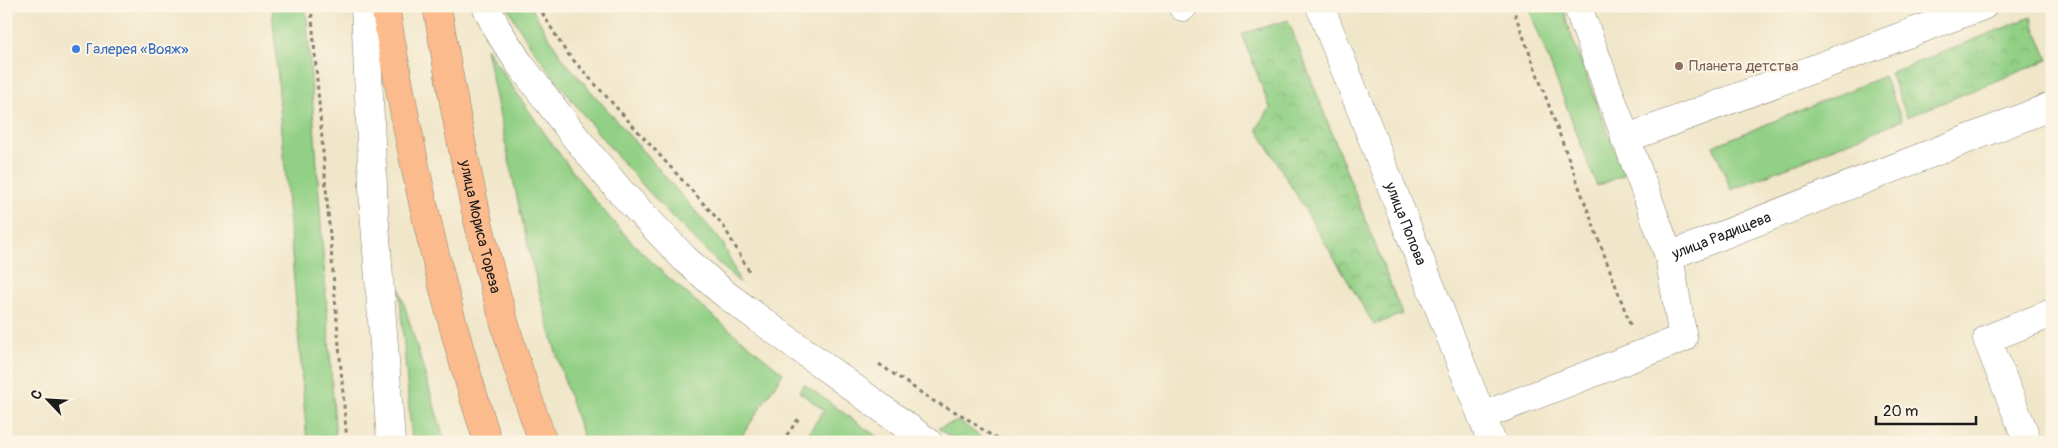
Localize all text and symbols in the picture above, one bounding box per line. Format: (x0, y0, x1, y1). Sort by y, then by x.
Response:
place label: Галерея «Вояж» (86, 40, 189, 59)
marker: Галерея «Вояж» (70, 43, 82, 55)
place label: Планета детства (1689, 57, 1799, 76)
marker: Планета детства (1673, 60, 1685, 72)
street label: улица Мориса Тореза (455, 158, 505, 296)
street label: улица Попова (1380, 179, 1430, 268)
street label: улица Радищева (1668, 208, 1774, 264)
north arrow (22, 376, 72, 426)
text: С (27, 387, 46, 402)
scale bar (1876, 393, 1976, 425)
text: 20 m (1883, 402, 1918, 421)

